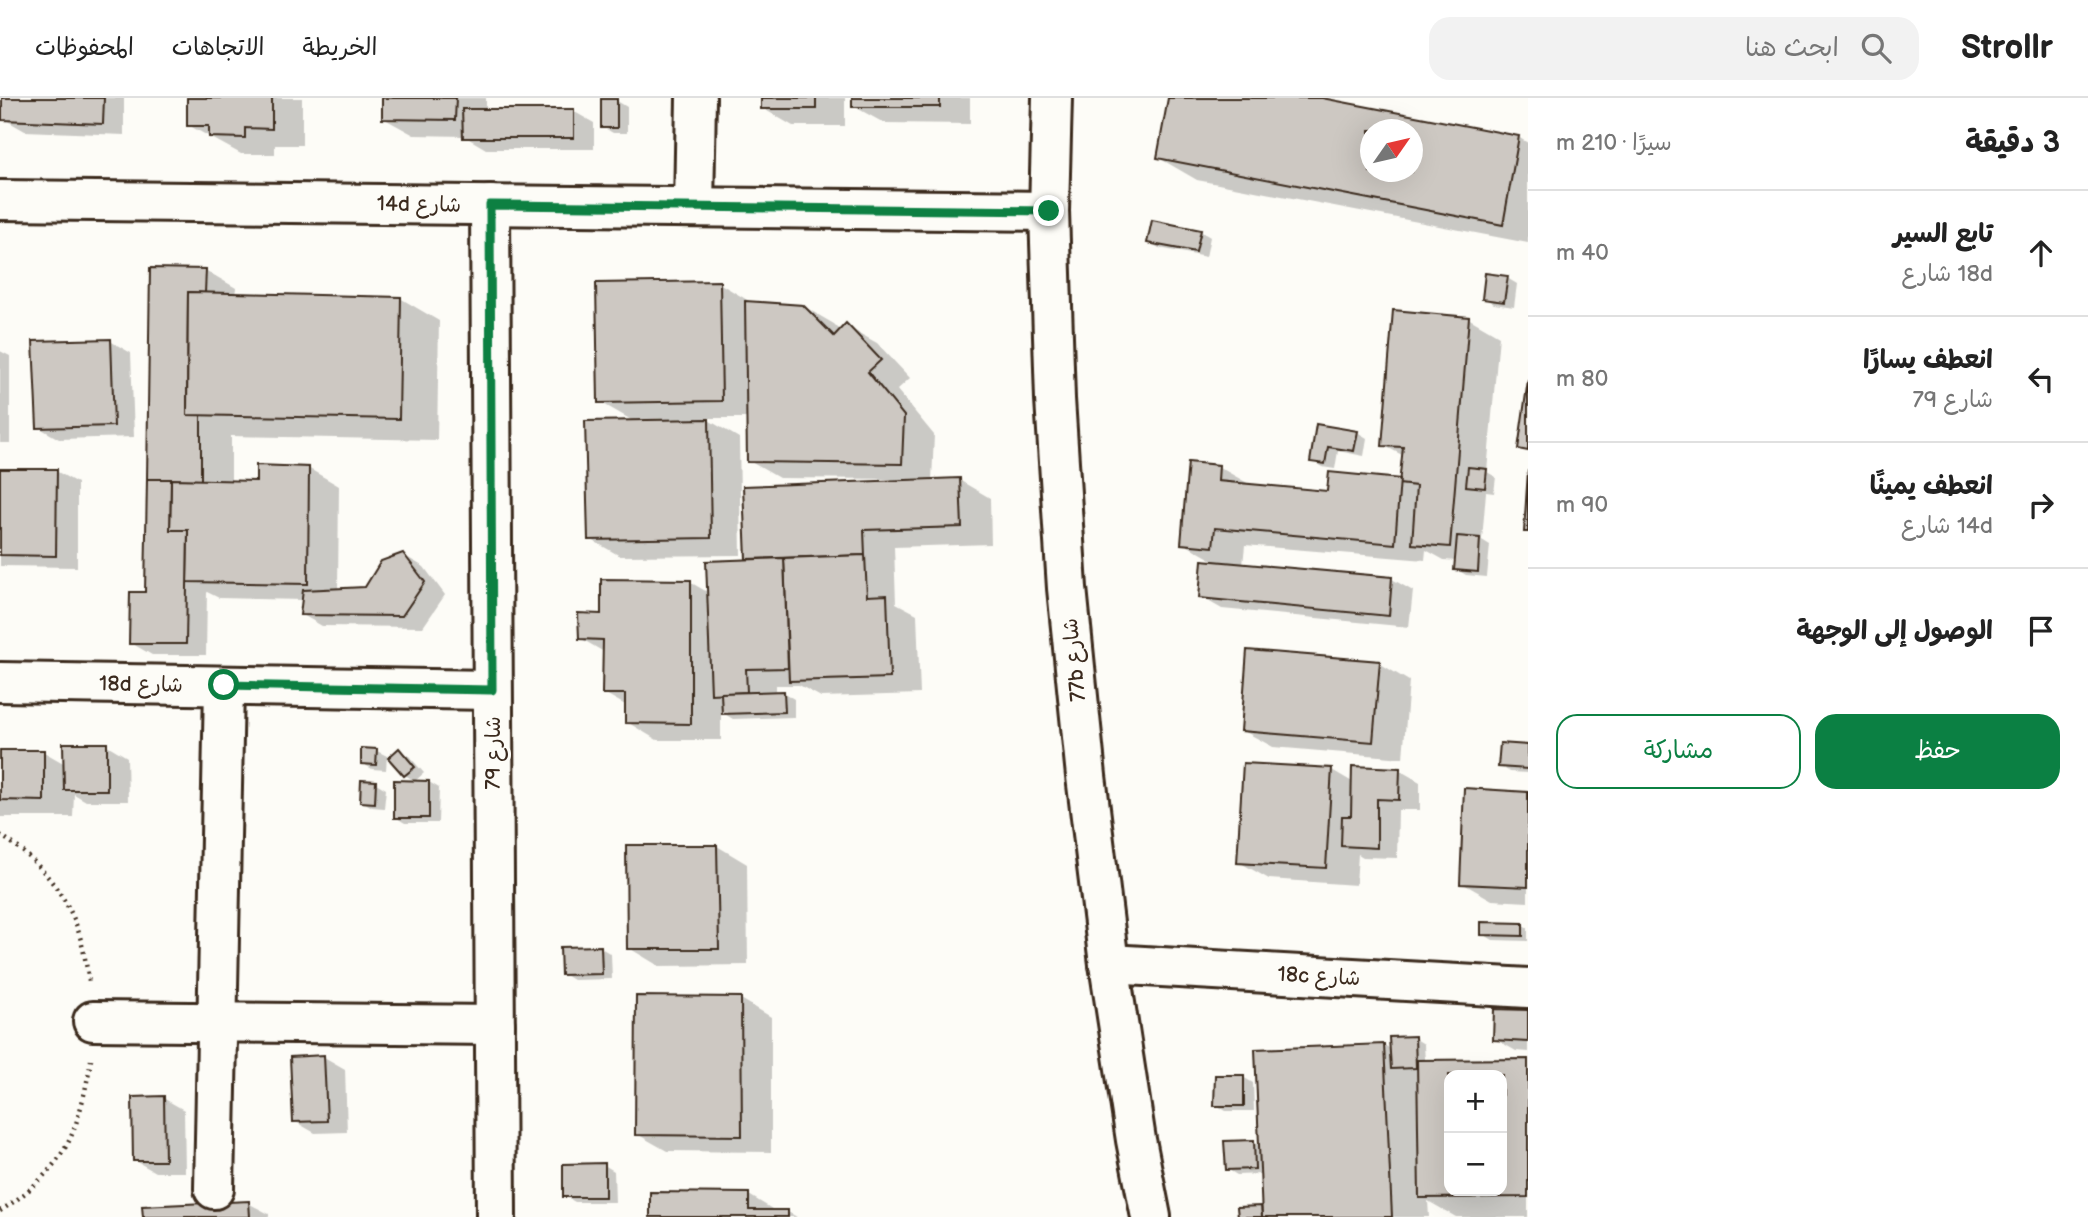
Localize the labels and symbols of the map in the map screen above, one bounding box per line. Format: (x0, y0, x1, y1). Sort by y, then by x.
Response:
north arrow (1360, 119, 1423, 182)
street label: 14d شارع (377, 191, 461, 220)
route end (1033, 195, 1064, 226)
street label: 77b شارع (1058, 617, 1093, 703)
route start (208, 669, 239, 700)
street label: 18d شارع (99, 671, 183, 700)
street label: شارع 79 (481, 716, 508, 790)
street label: 18c شارع (1277, 962, 1361, 993)

